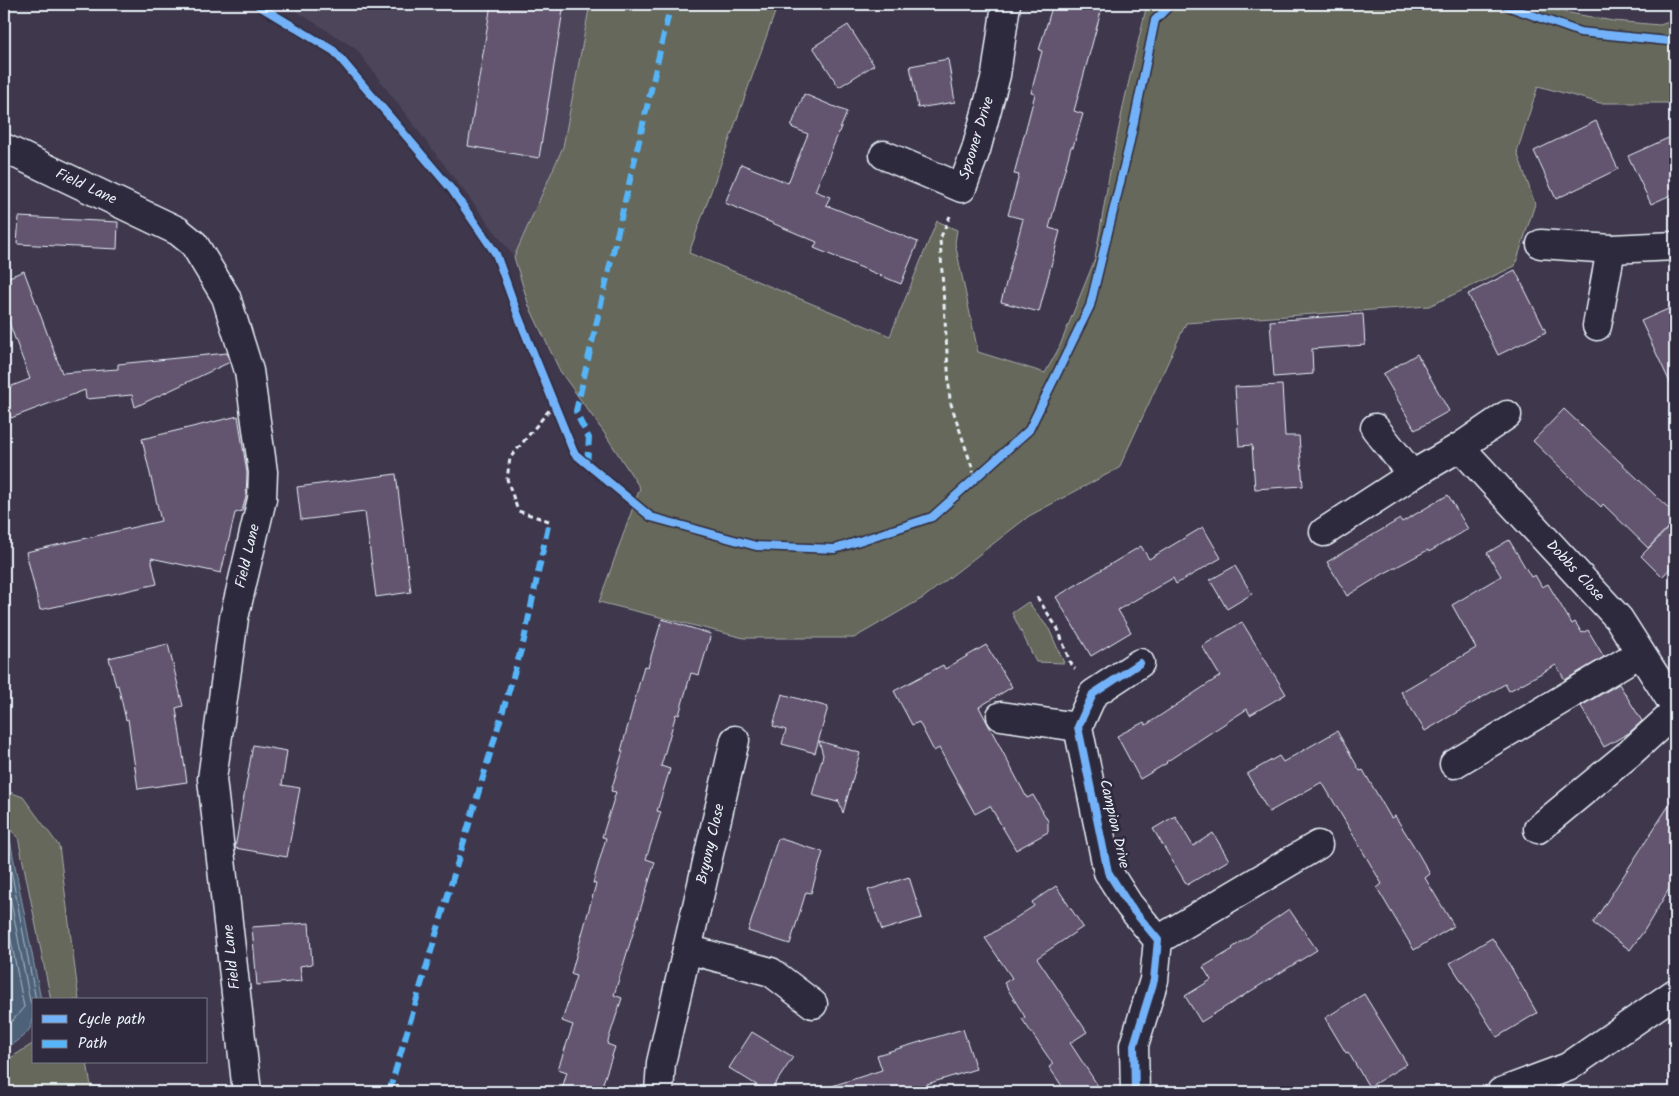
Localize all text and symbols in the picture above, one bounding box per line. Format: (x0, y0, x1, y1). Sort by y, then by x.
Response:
street label: Spooner Drive (953, 93, 1001, 183)
street label: Field Lane (51, 162, 121, 212)
street label: Field Lane (229, 521, 267, 591)
street label: Dobbs Close (1540, 535, 1610, 608)
street label: Campion Drive (1092, 777, 1136, 871)
street label: Bryony Close (690, 801, 732, 887)
street label: Field Lane (217, 923, 247, 991)
legend (32, 998, 208, 1064)
text: Cycle path (78, 1008, 145, 1032)
text: Path (78, 1032, 107, 1056)

